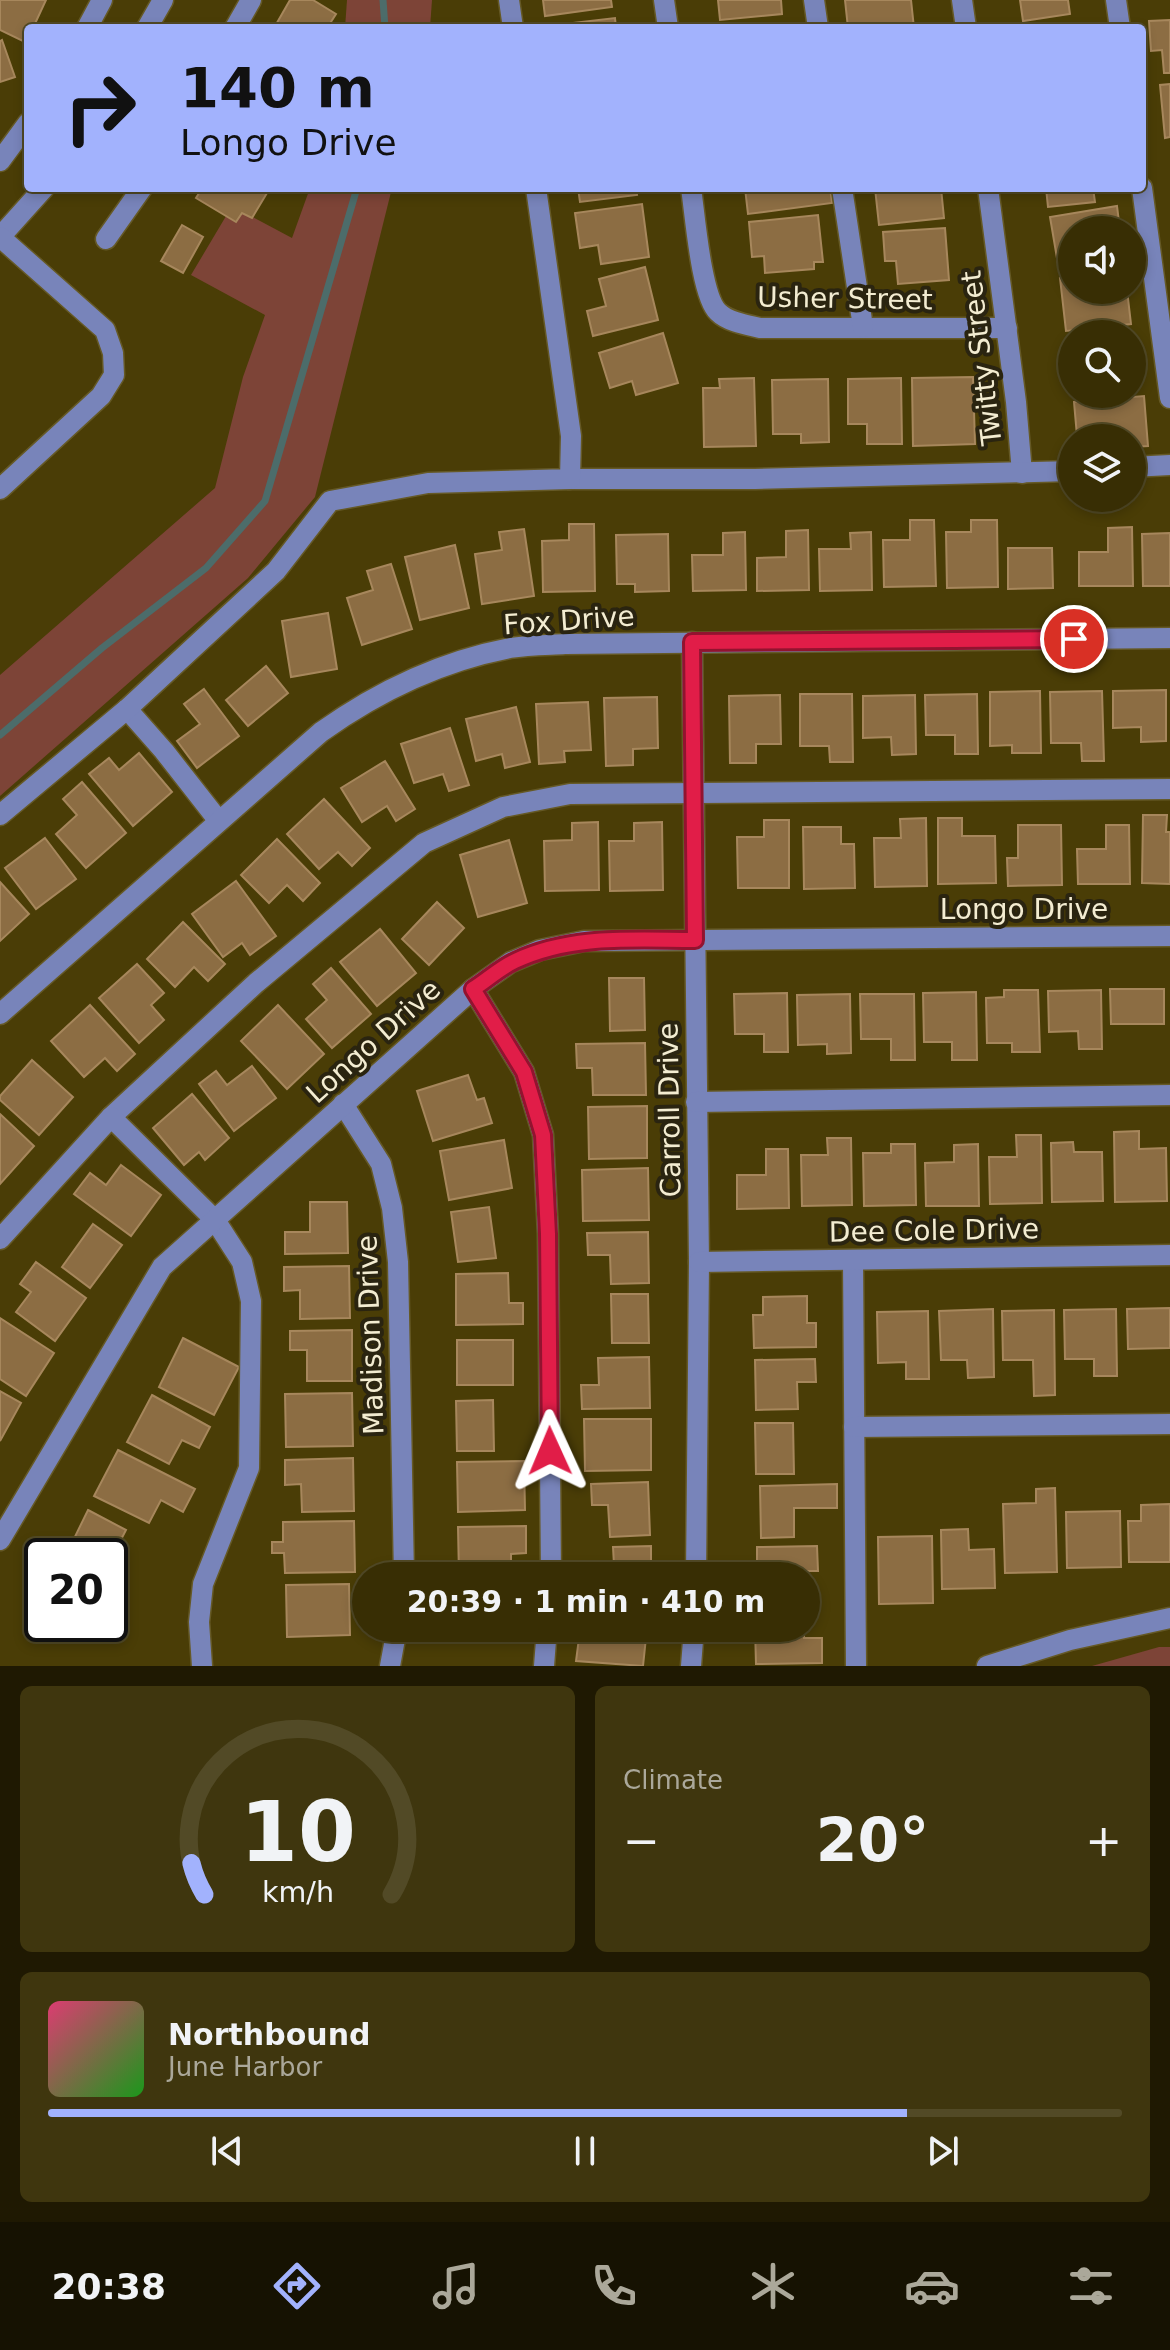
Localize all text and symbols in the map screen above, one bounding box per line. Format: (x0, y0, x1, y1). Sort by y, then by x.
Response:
text: 140 m (180, 55, 375, 120)
icon: right (48, 56, 152, 160)
text: Longo Drive (180, 122, 397, 163)
map controls (1058, 216, 1146, 512)
button: sound (1058, 216, 1146, 304)
street label: Twitty Street (954, 269, 1009, 448)
street label: Usher Street (757, 280, 933, 317)
button: search (1058, 320, 1146, 408)
button: layers (1058, 424, 1146, 512)
street label: Fox Drive (502, 599, 636, 642)
pin (1040, 605, 1108, 673)
icon: arrive (1052, 617, 1096, 661)
street label: Longo Drive (940, 893, 1108, 926)
street label: Longo Drive (300, 973, 447, 1110)
street label: Carroll Drive (651, 1022, 688, 1198)
street label: Dee Cole Drive (829, 1212, 1039, 1249)
street label: Madison Drive (351, 1235, 390, 1435)
position arrow (508, 1409, 592, 1493)
speed limit sign: 20 (24, 1538, 128, 1642)
text: 20:39 · 1 min · 410 m (407, 1584, 765, 1619)
text: Climate (623, 1765, 723, 1795)
text: 10 (240, 1784, 355, 1881)
text: 20° (816, 1805, 929, 1875)
text: − (623, 1815, 660, 1866)
text: + (1085, 1815, 1122, 1866)
text: km/h (261, 1875, 334, 1909)
text: Northbound (168, 2017, 371, 2052)
text: June Harbor (168, 2052, 322, 2082)
icon: previous (205, 2129, 249, 2173)
icon: pause (563, 2129, 607, 2173)
icon: next (921, 2129, 965, 2173)
icon: directions (269, 2258, 325, 2314)
icon: music (428, 2258, 484, 2314)
icon: phone (586, 2258, 642, 2314)
icon: climate (745, 2258, 801, 2314)
icon: car (904, 2258, 960, 2314)
icon: filters (1063, 2258, 1119, 2314)
text: 20:38 (51, 2266, 166, 2307)

